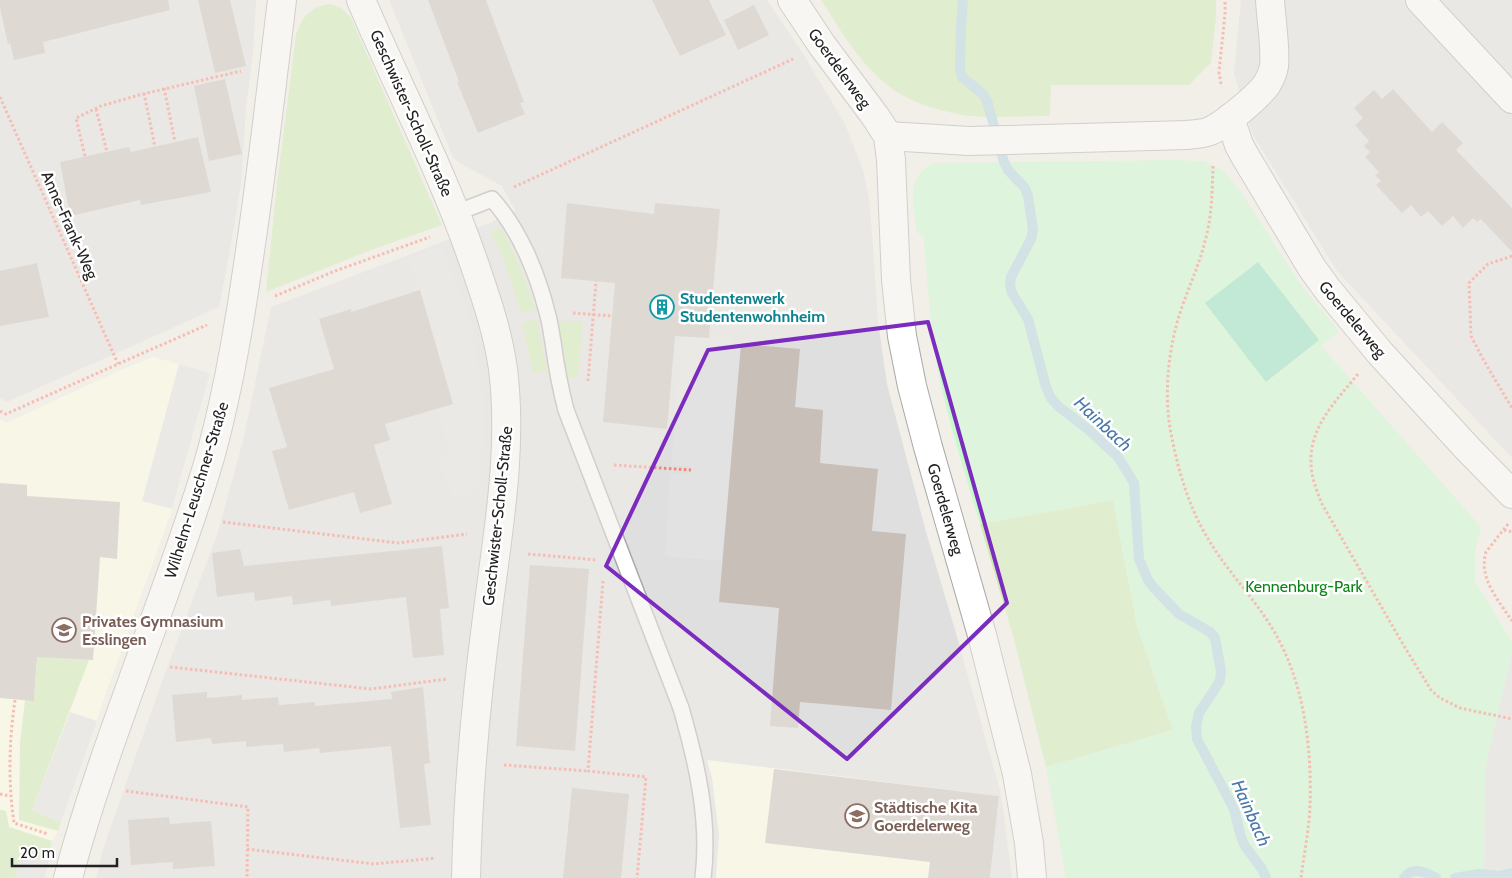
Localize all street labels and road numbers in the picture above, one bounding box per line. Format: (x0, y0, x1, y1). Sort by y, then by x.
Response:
street label: Goerdelerweg (804, 25, 876, 113)
street label: Geschwister-Scholl-Straße (366, 27, 457, 199)
street label: Anne-Frank-Weg (37, 168, 102, 283)
street label: Goerdelerweg (1315, 277, 1391, 362)
street label: Wilhelm-Leuschner-Straße (161, 400, 232, 581)
street label: Geschwister-Scholl-Straße (479, 425, 516, 607)
street label: Goerdelerweg (923, 461, 968, 558)

